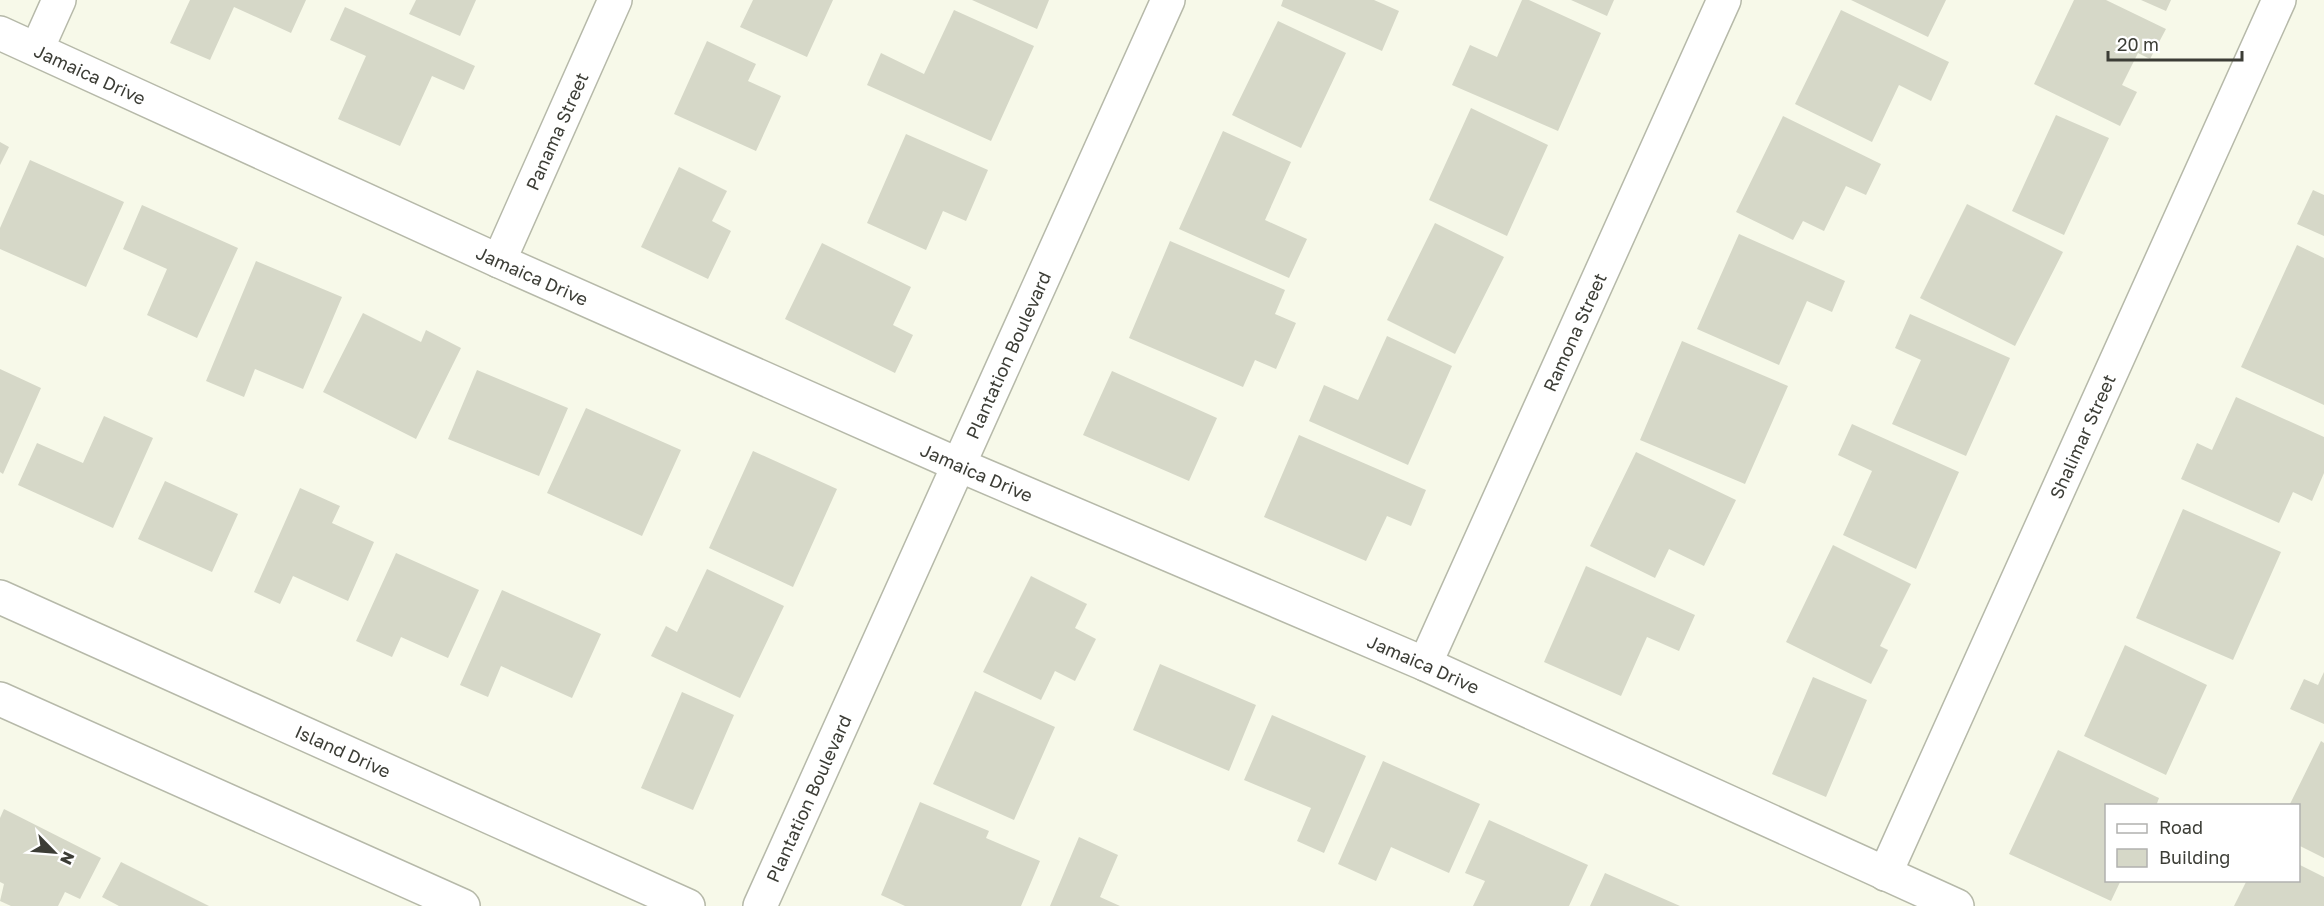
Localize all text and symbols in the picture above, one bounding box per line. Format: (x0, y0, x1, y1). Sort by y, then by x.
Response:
scale bar (2108, 24, 2242, 62)
text: 20 m (2117, 33, 2159, 55)
street label: Jamaica Drive (31, 39, 149, 109)
street label: Panama Street (521, 69, 593, 194)
street label: Jamaica Drive (473, 241, 592, 310)
street label: Plantation Boulevard (961, 268, 1055, 442)
street label: Ramona Street (1538, 269, 1611, 395)
street label: Shalimar Street (2045, 371, 2120, 502)
street label: Jamaica Drive (917, 438, 1036, 506)
street label: Jamaica Drive (1364, 630, 1483, 698)
street label: Plantation Boulevard (761, 711, 856, 886)
street label: Island Drive (292, 720, 394, 782)
legend (2105, 804, 2300, 882)
text: Road (2159, 816, 2203, 838)
north arrow (24, 822, 84, 882)
text: Building (2159, 846, 2230, 868)
text: N (56, 849, 79, 868)

